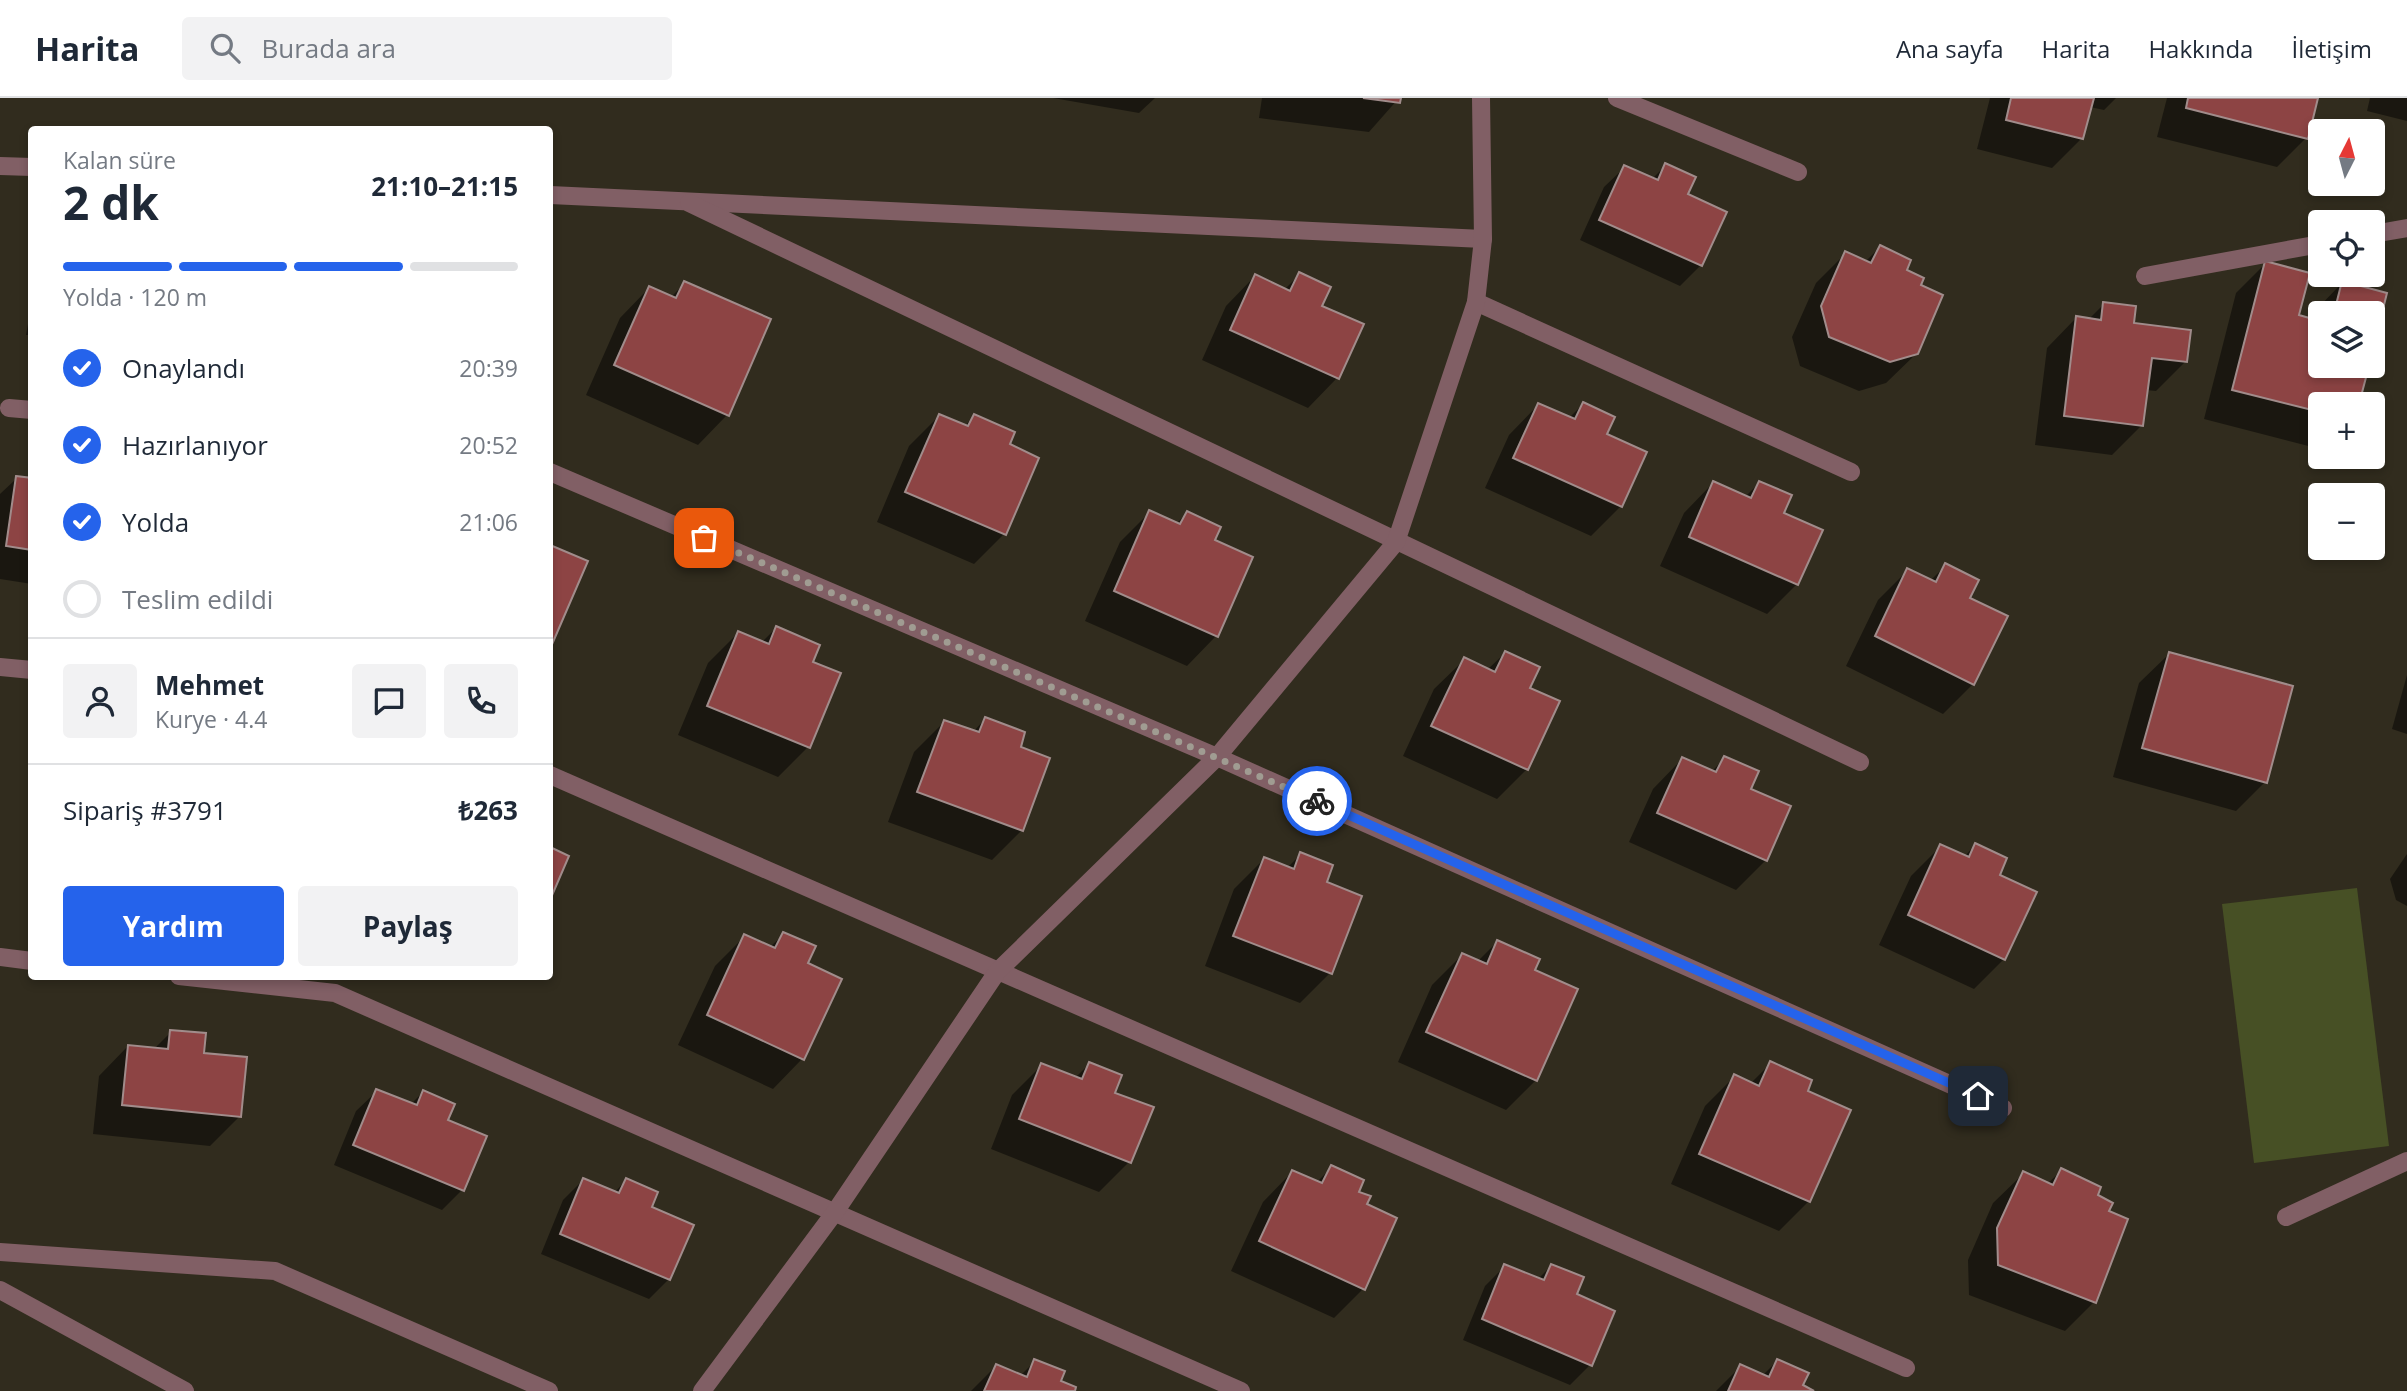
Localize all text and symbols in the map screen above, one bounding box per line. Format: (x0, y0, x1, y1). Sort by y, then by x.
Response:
search box (182, 17, 672, 80)
text: Harita (35, 26, 140, 71)
icon: search (206, 29, 244, 67)
text: Burada ara (262, 30, 396, 66)
text: Ana sayfa (1896, 32, 2004, 65)
text: Harita (2042, 32, 2110, 65)
text: Hakkında (2148, 32, 2253, 65)
text: İletişim (2291, 32, 2372, 65)
north arrow (2308, 119, 2385, 196)
map controls (2308, 119, 2385, 560)
text: Kalan süre (63, 144, 176, 176)
text: 21:10–21:15 (371, 168, 518, 204)
text: 2 dk (63, 171, 159, 233)
button: locate (2308, 210, 2385, 287)
text: Yolda · 120 m (63, 281, 207, 313)
button: layers (2308, 301, 2385, 378)
icon: check (63, 349, 101, 387)
text: Onaylandı (122, 350, 245, 386)
text: 20:39 (459, 352, 518, 384)
button: + (2308, 392, 2385, 469)
icon: check (63, 426, 101, 464)
text: Hazırlanıyor (122, 427, 268, 463)
text: 20:52 (459, 429, 518, 461)
button: − (2308, 483, 2385, 560)
icon: check (63, 503, 101, 541)
text: Yolda (122, 504, 189, 540)
text: 21:06 (459, 506, 518, 538)
pin (674, 508, 734, 568)
icon: bag (685, 519, 723, 557)
text: Teslim edildi (122, 581, 273, 617)
button: person (63, 664, 137, 738)
button: chat (352, 664, 426, 738)
button: phone (444, 664, 518, 738)
text: Mehmet (155, 667, 264, 703)
text: Kurye · 4.4 (155, 703, 267, 735)
courier (1282, 766, 1352, 836)
icon: bike (1298, 782, 1336, 820)
text: Sipariş #3791 (63, 792, 227, 828)
text: ₺263 (459, 792, 518, 828)
button: Yardım (63, 886, 284, 966)
button: Paylaş (298, 886, 518, 966)
pin (1948, 1066, 2008, 1126)
icon: home (1959, 1077, 1997, 1115)

